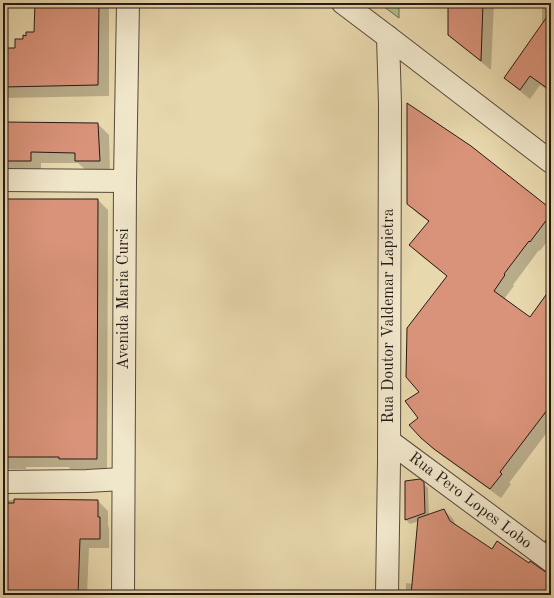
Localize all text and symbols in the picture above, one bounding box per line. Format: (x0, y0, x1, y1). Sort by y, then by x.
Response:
street label: Rua Doutor Valdemar Lapietra (381, 208, 397, 424)
street label: Avenida Maria Cursi (116, 228, 132, 370)
street label: Rua Pero Lopes Lobo (406, 450, 534, 552)

